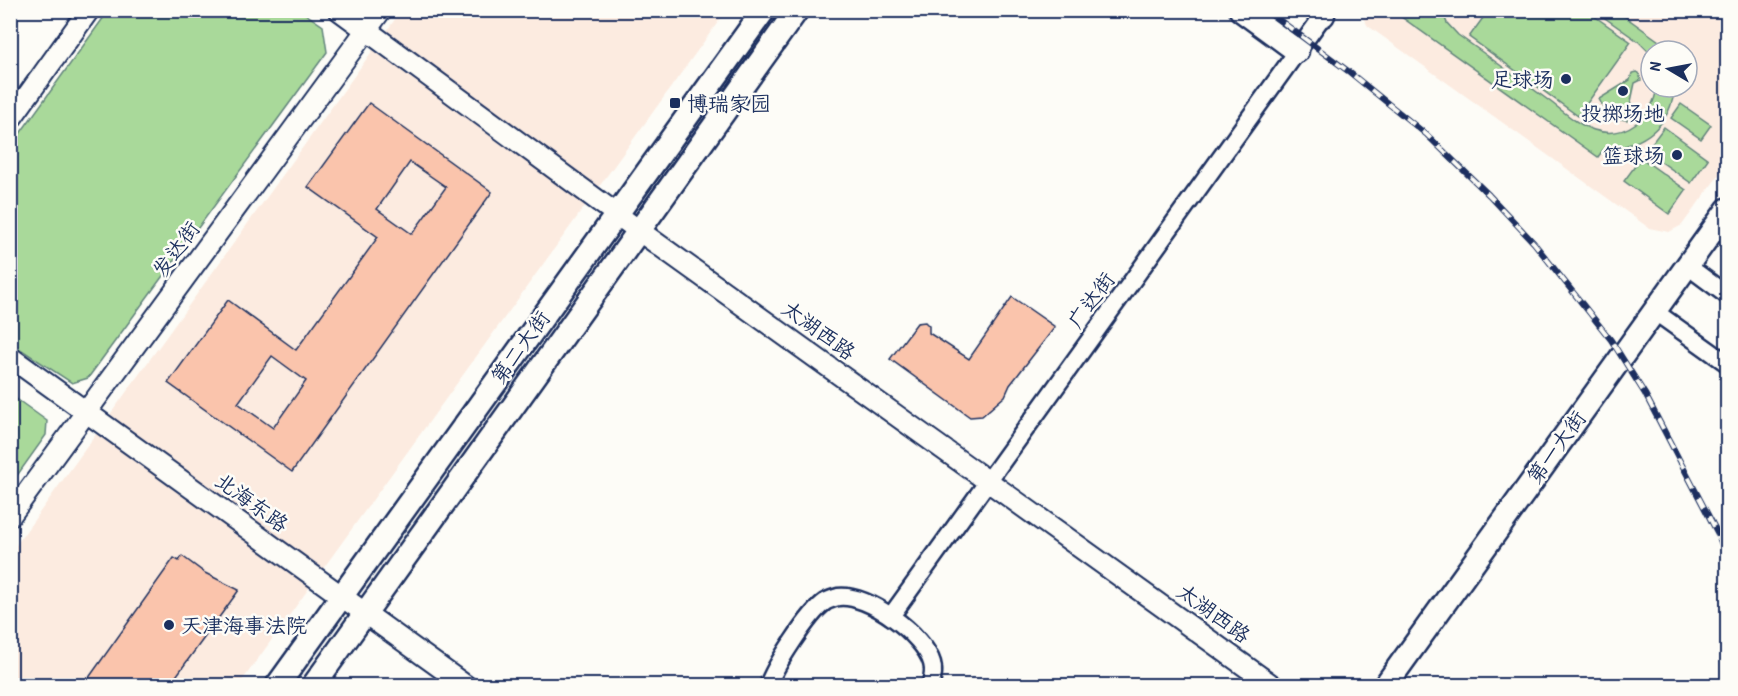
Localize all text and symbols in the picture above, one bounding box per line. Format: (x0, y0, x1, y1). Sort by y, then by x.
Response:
north arrow (1639, 39, 1699, 99)
text: N (1643, 60, 1666, 72)
place label: 足球场 (1491, 65, 1554, 94)
marker: 足球场 (1559, 72, 1573, 86)
marker: 投掷场地 (1616, 84, 1630, 98)
place label: 博瑞家园 (687, 89, 771, 118)
marker: 博瑞家园 (668, 96, 682, 110)
place label: 投掷场地 (1581, 99, 1665, 128)
place label: 篮球场 (1602, 141, 1665, 170)
marker: 篮球场 (1670, 148, 1684, 162)
street label: 发达街 (146, 215, 206, 283)
street label: 广达街 (1061, 266, 1121, 334)
street label: 太湖西路 (776, 294, 862, 366)
street label: 第二大街 (484, 304, 556, 390)
street label: 第一大街 (1520, 404, 1592, 490)
street label: 北海东路 (209, 466, 295, 538)
street label: 太湖西路 (1171, 577, 1257, 649)
place label: 天津海事法院 (181, 611, 307, 640)
marker: 天津海事法院 (162, 618, 176, 632)

